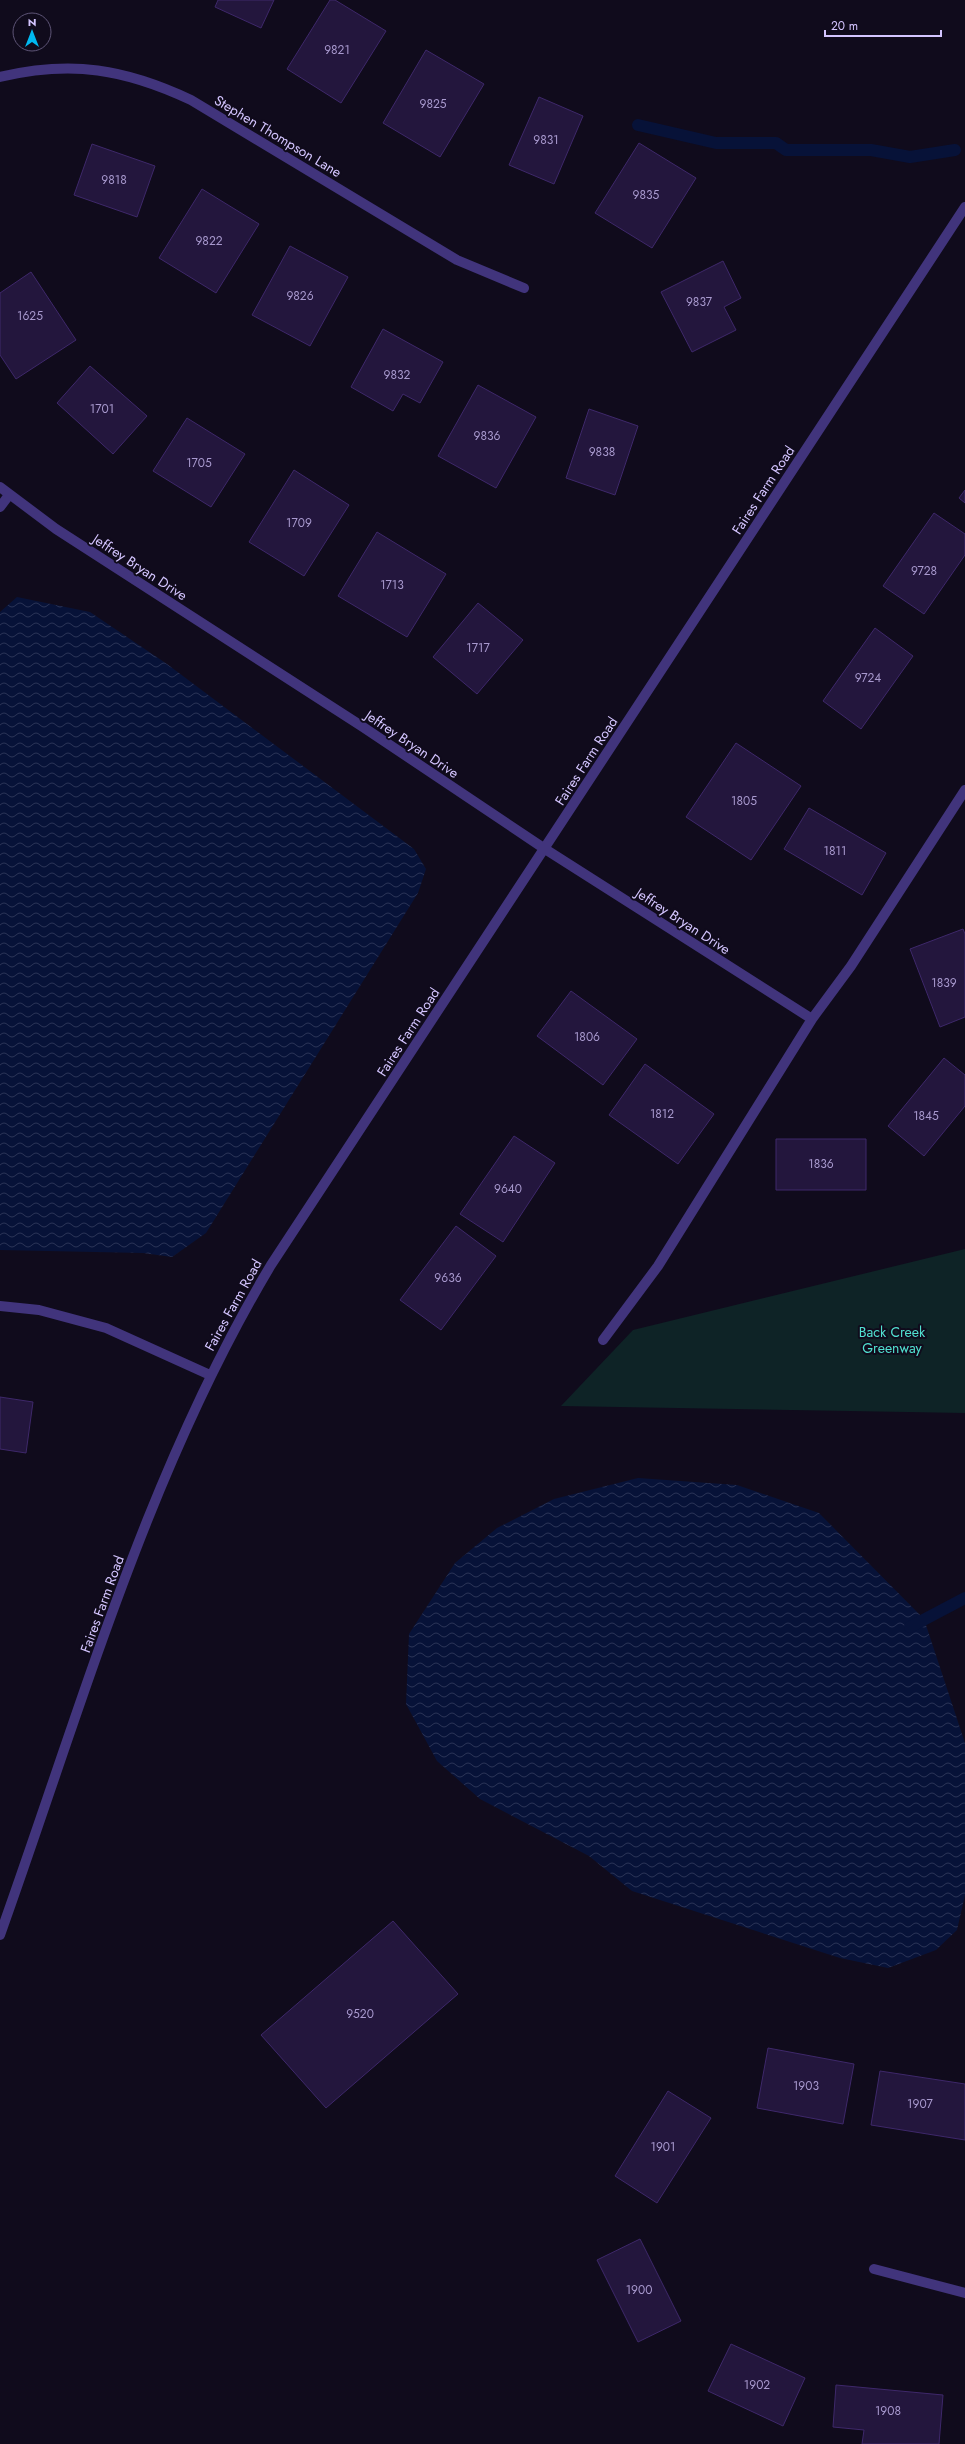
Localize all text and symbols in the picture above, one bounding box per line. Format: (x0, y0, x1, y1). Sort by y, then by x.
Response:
north arrow (12, 12, 52, 52)
scale bar (825, 12, 941, 38)
text: N (28, 14, 36, 30)
text: 20 m (831, 17, 858, 35)
house number: 9821 (324, 41, 350, 59)
street label: Stephen Thompson Lane (211, 90, 345, 182)
house number: 9825 (419, 95, 447, 113)
house number: 9831 (533, 131, 559, 149)
house number: 9818 (101, 171, 127, 189)
house number: 9835 (633, 186, 660, 204)
house number: 9822 (195, 232, 223, 250)
house number: 9826 (286, 287, 314, 305)
house number: 9837 (686, 293, 713, 311)
house number: 1625 (17, 307, 43, 325)
house number: 9832 (384, 366, 411, 384)
house number: 1701 (90, 400, 114, 418)
house number: 9836 (474, 427, 501, 445)
street label: Faires Farm Road (727, 442, 799, 538)
house number: 9838 (589, 443, 615, 461)
house number: 1705 (186, 454, 212, 472)
house number: 1709 (286, 514, 312, 532)
street label: Jeffrey Bryan Drive (87, 528, 191, 605)
house number: 9728 (911, 562, 937, 580)
house number: 1713 (380, 576, 404, 594)
house number: 1717 (466, 639, 490, 657)
house number: 9724 (855, 669, 881, 687)
street label: Jeffrey Bryan Drive (360, 704, 463, 783)
street label: Faires Farm Road (550, 713, 622, 809)
house number: 1805 (731, 792, 757, 810)
house number: 1811 (824, 842, 846, 860)
street label: Jeffrey Bryan Drive (630, 882, 734, 959)
house number: 1839 (931, 974, 957, 992)
street label: Faires Farm Road (372, 984, 444, 1080)
house number: 1806 (574, 1028, 600, 1046)
house number: 1812 (650, 1105, 674, 1123)
house number: 1845 (913, 1107, 939, 1125)
house number: 1836 (808, 1155, 834, 1173)
house number: 9640 (494, 1180, 522, 1198)
street label: Faires Farm Road (200, 1256, 266, 1354)
house number: 9636 (434, 1269, 462, 1287)
park label: Back Creek Greenway (859, 1322, 926, 1358)
street label: Faires Farm Road (75, 1553, 129, 1655)
house number: 9520 (346, 2005, 374, 2023)
house number: 1903 (793, 2077, 819, 2095)
house number: 1907 (907, 2095, 934, 2113)
house number: 1901 (651, 2138, 675, 2156)
house number: 1900 (626, 2281, 652, 2299)
house number: 1902 (744, 2376, 770, 2394)
house number: 1908 (875, 2402, 901, 2420)

